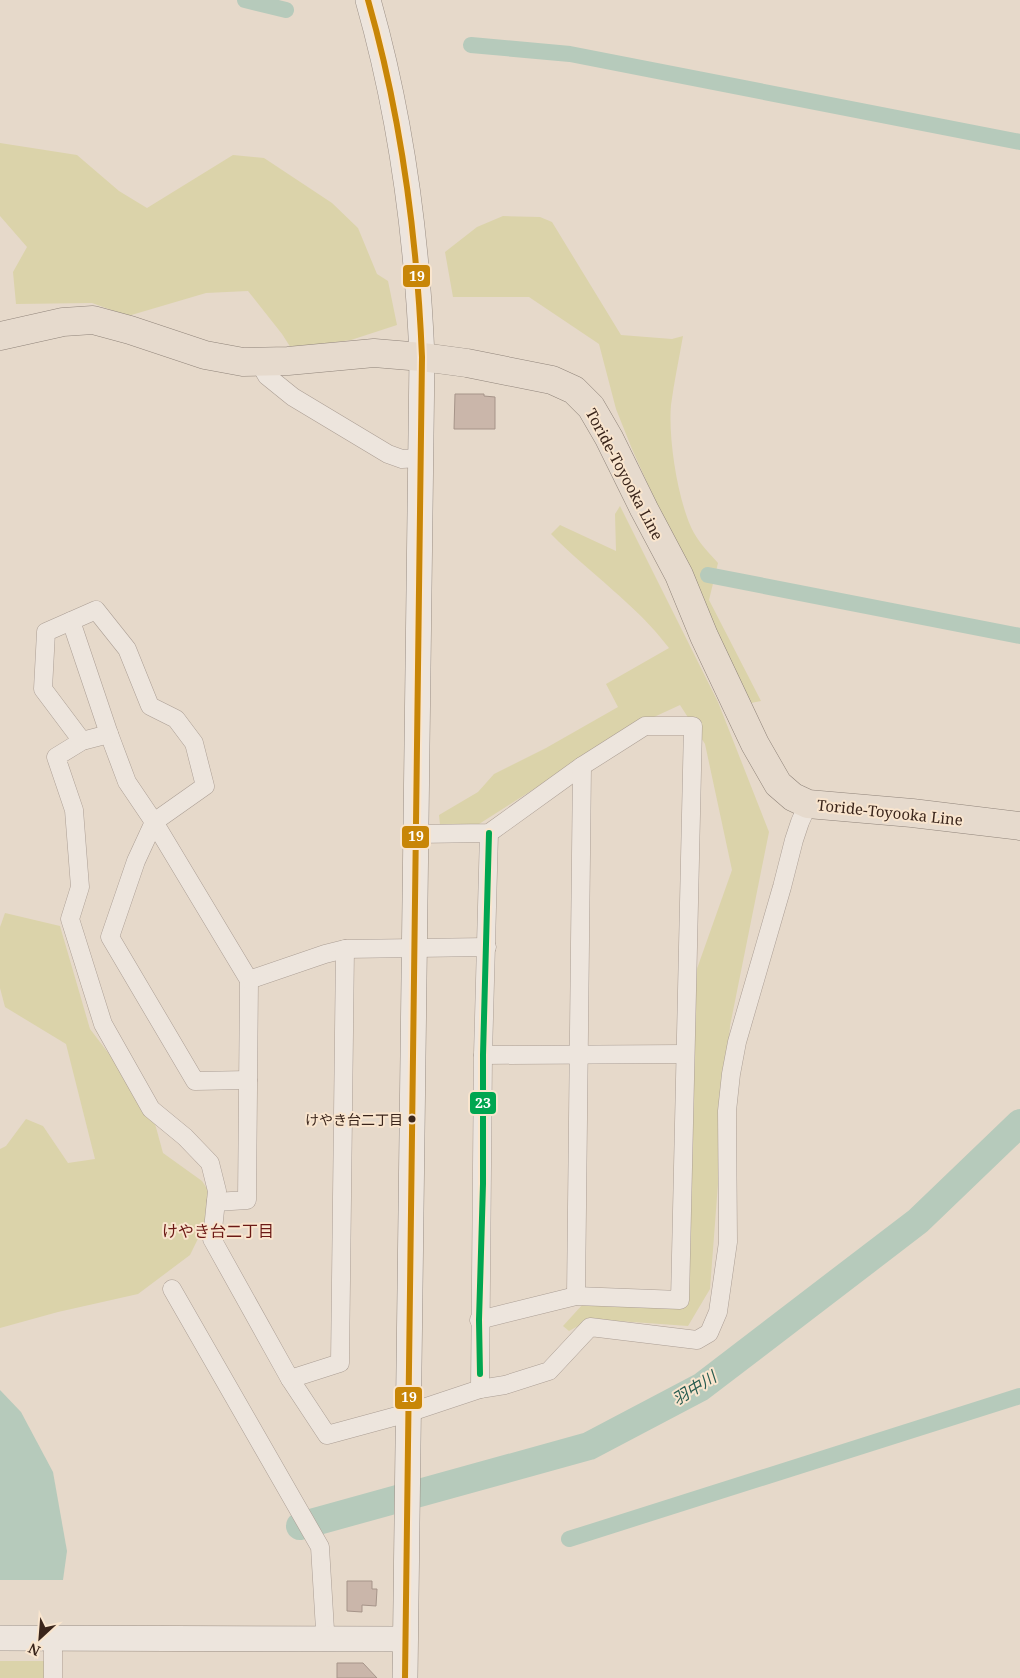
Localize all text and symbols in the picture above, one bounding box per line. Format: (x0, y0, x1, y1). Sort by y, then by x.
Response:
line badge: 19 (402, 264, 431, 288)
text: 19 (409, 266, 425, 285)
street label: Toride-Toyooka Line (582, 405, 668, 543)
street label: Toride-Toyooka Line (816, 794, 964, 830)
line badge: 19 (401, 825, 430, 849)
text: 19 (408, 826, 424, 845)
line badge: 23 (469, 1091, 497, 1115)
text: 23 (475, 1093, 491, 1112)
place label: けやき台二丁目 (305, 1110, 403, 1129)
marker: けやき台二丁目 (407, 1114, 417, 1124)
district label: けやき台二丁目 (162, 1220, 274, 1242)
water label: 羽中川 (668, 1365, 722, 1410)
line badge: 19 (394, 1386, 423, 1410)
text: 19 (401, 1387, 417, 1406)
north arrow (15, 1613, 65, 1663)
text: N (25, 1639, 43, 1661)

